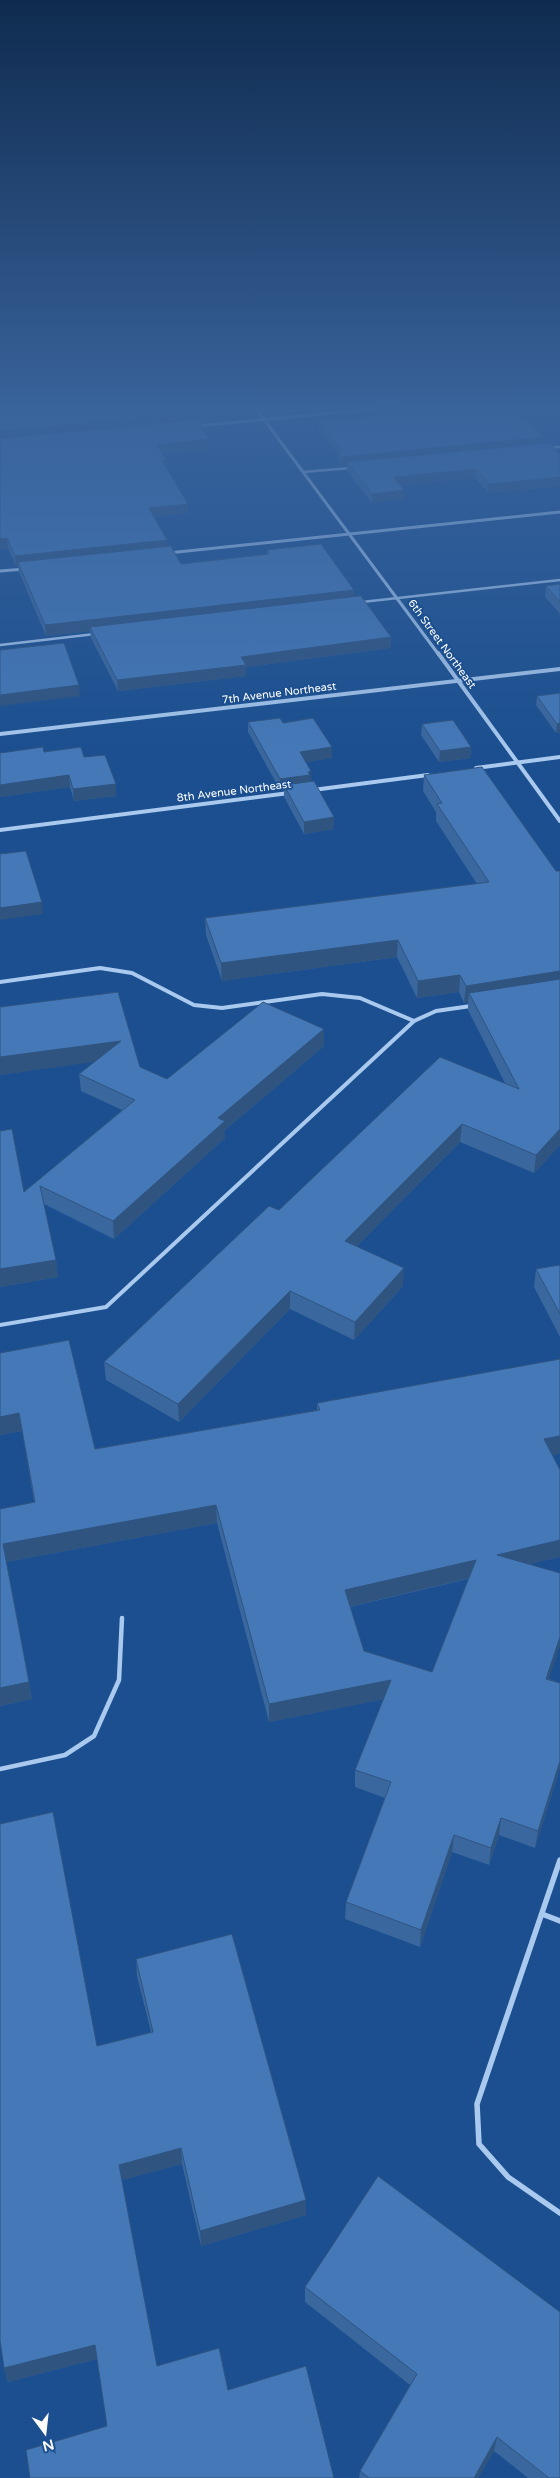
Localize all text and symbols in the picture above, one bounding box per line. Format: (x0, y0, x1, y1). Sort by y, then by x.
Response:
street label: 6th Street Northeast (405, 597, 479, 691)
street label: 7th Avenue Northeast (221, 680, 337, 706)
street label: 8th Avenue Northeast (176, 778, 292, 804)
north arrow (20, 2408, 70, 2458)
text: N (41, 2435, 56, 2455)

